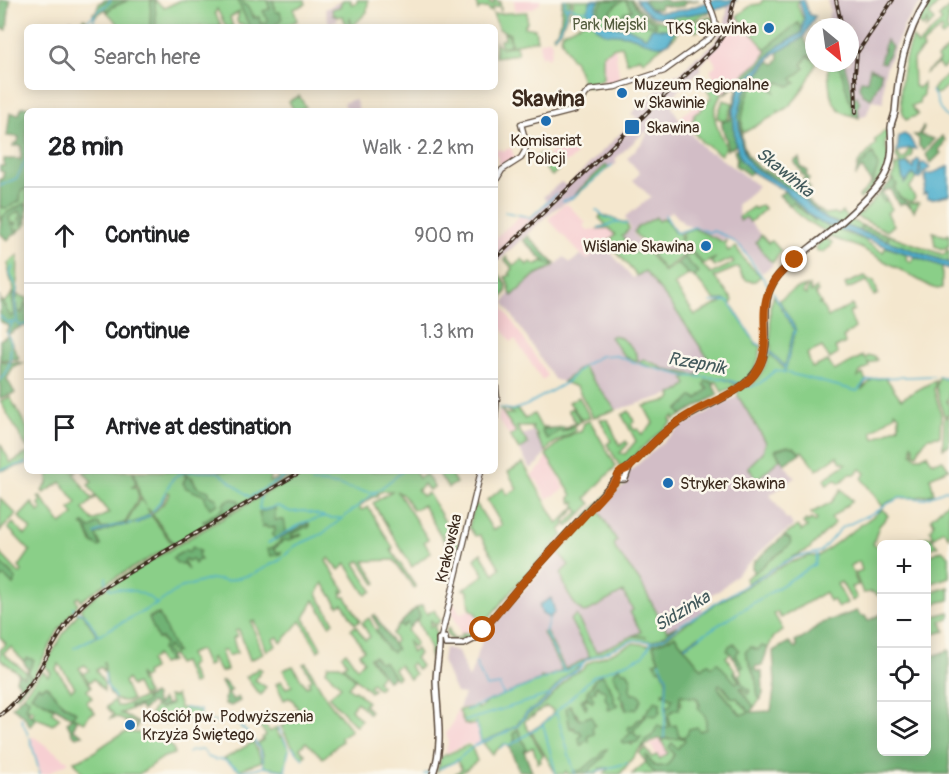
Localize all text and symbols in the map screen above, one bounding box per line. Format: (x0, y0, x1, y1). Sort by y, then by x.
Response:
park label: Park Miejski (572, 15, 646, 35)
north arrow (805, 18, 859, 72)
place label: TKS Skawinka (666, 19, 757, 39)
marker: TKS Skawinka (762, 21, 776, 35)
search box (24, 24, 498, 90)
icon: search (45, 41, 78, 74)
text: Search here (93, 43, 200, 71)
place label: Muzeum Regionalne w Skawinie (634, 75, 769, 113)
district label: Skawina (511, 85, 585, 113)
marker: Muzeum Regionalne w Skawinie (615, 86, 629, 100)
marker: Komisariat Policji (539, 114, 553, 128)
marker: Skawina (623, 118, 641, 136)
place label: Skawina (646, 118, 699, 138)
text: 28 min (48, 131, 123, 163)
place label: Komisariat Policji (510, 131, 582, 169)
text: Walk · 2.2 km (362, 135, 474, 160)
water label: Skawinka (751, 142, 819, 204)
icon: ahead (48, 219, 81, 252)
text: Continue (105, 221, 189, 249)
text: 900 m (414, 223, 474, 248)
place label: Wiślanie Skawina (583, 237, 694, 257)
marker: Wiślanie Skawina (699, 239, 713, 253)
route end (781, 246, 807, 272)
icon: ahead (48, 315, 81, 348)
text: Continue (105, 317, 189, 345)
text: 1.3 km (420, 319, 474, 344)
water label: Rzepnik (666, 347, 729, 380)
icon: arrive (48, 411, 81, 444)
text: Arrive at destination (105, 413, 291, 441)
place label: Stryker Skawina (680, 474, 786, 494)
marker: Stryker Skawina (661, 476, 675, 490)
street label: Krakowska (431, 512, 467, 585)
map controls (877, 540, 931, 756)
button: + (877, 540, 931, 594)
water label: Sidzinka (650, 585, 716, 637)
button: − (877, 594, 931, 648)
route start (469, 616, 495, 642)
button: locate (877, 648, 931, 702)
button: layers (877, 702, 931, 756)
place label: Kościół pw. Podwyższenia Krzyża Świętego (142, 707, 314, 745)
marker: Kościół pw. Podwyższenia Krzyża Świętego (123, 718, 137, 732)

